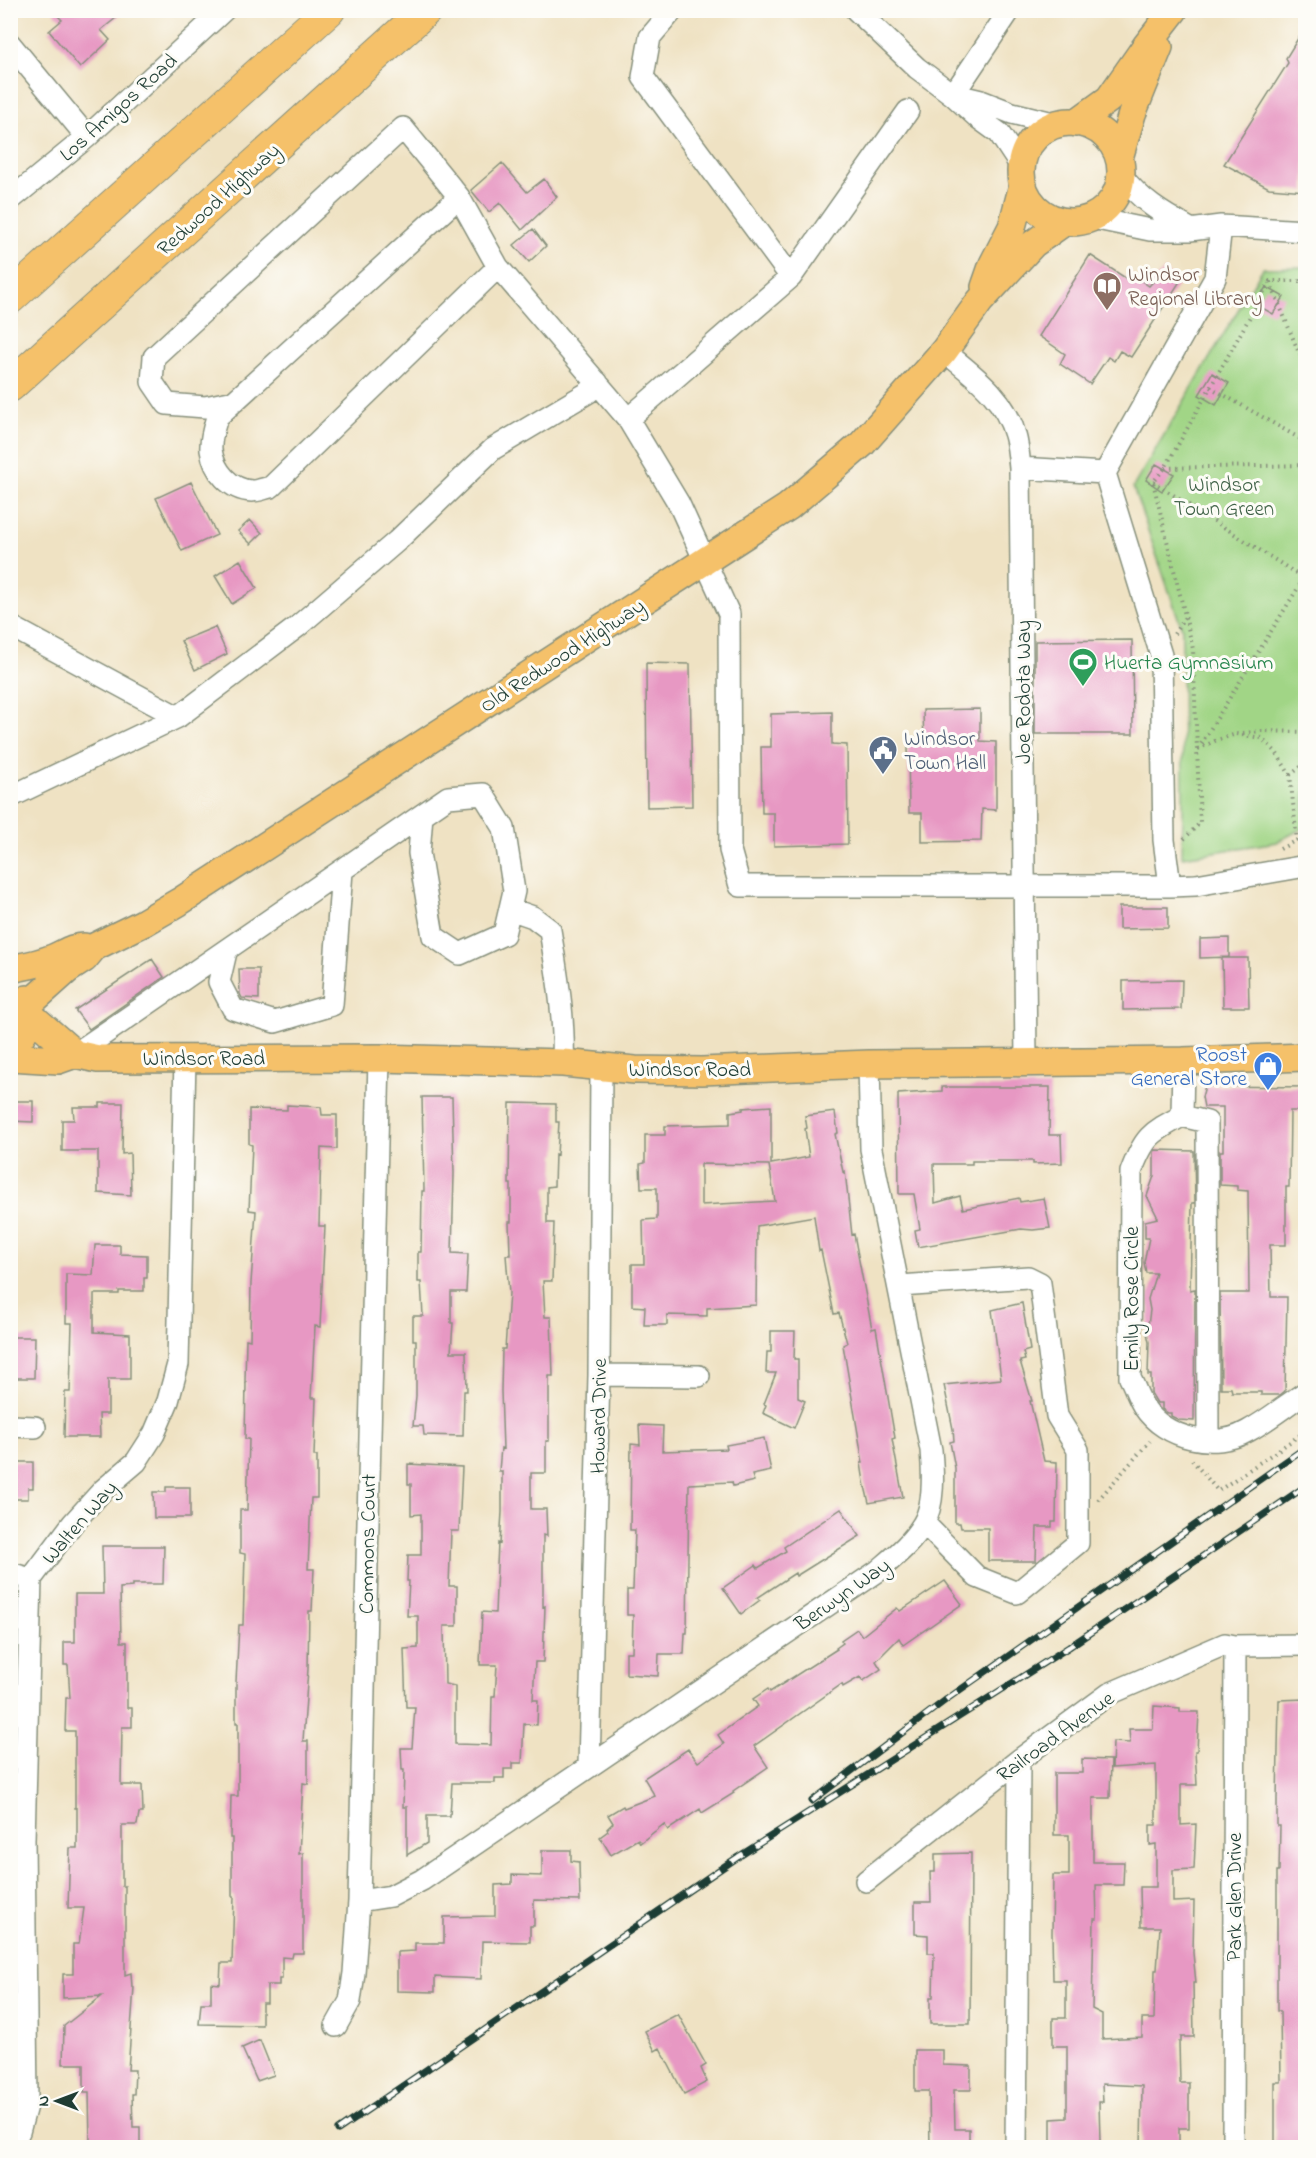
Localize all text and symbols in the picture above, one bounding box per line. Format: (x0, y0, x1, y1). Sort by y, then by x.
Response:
street label: Los Amigos Road (54, 47, 186, 171)
street label: Redwood Highway (151, 137, 289, 266)
place label: Windsor Regional Library (1128, 261, 1262, 317)
library icon: Windsor Regional Library (1091, 270, 1123, 312)
park label: Windsor Town Green (1174, 471, 1274, 525)
street label: Old Redwood Highway (475, 592, 652, 723)
street label: Joe Rodota Way (1010, 620, 1042, 764)
sports icon: Huerta Gymnasium (1067, 646, 1099, 688)
place label: Huerta Gymnasium (1104, 649, 1273, 681)
place label: Windsor Town Hall (904, 725, 986, 779)
public building icon: Windsor Town Hall (867, 734, 899, 776)
place label: Roost General Store (1131, 1041, 1248, 1095)
street label: Windsor Road (143, 1045, 265, 1075)
shop icon: Roost General Store (1252, 1050, 1284, 1092)
street label: Windsor Road (629, 1056, 751, 1086)
street label: Emily Rose Circle (1118, 1226, 1150, 1372)
street label: Howard Drive (584, 1357, 616, 1474)
street label: Commons Court (353, 1474, 385, 1614)
street label: Walten Way (36, 1475, 127, 1573)
street label: Berwyn Way (789, 1552, 898, 1642)
street label: Railroad Avenue (991, 1684, 1122, 1791)
street label: Park Glen Drive (1221, 1832, 1251, 1961)
north arrow (27, 2071, 87, 2131)
text: N (32, 2095, 56, 2106)

